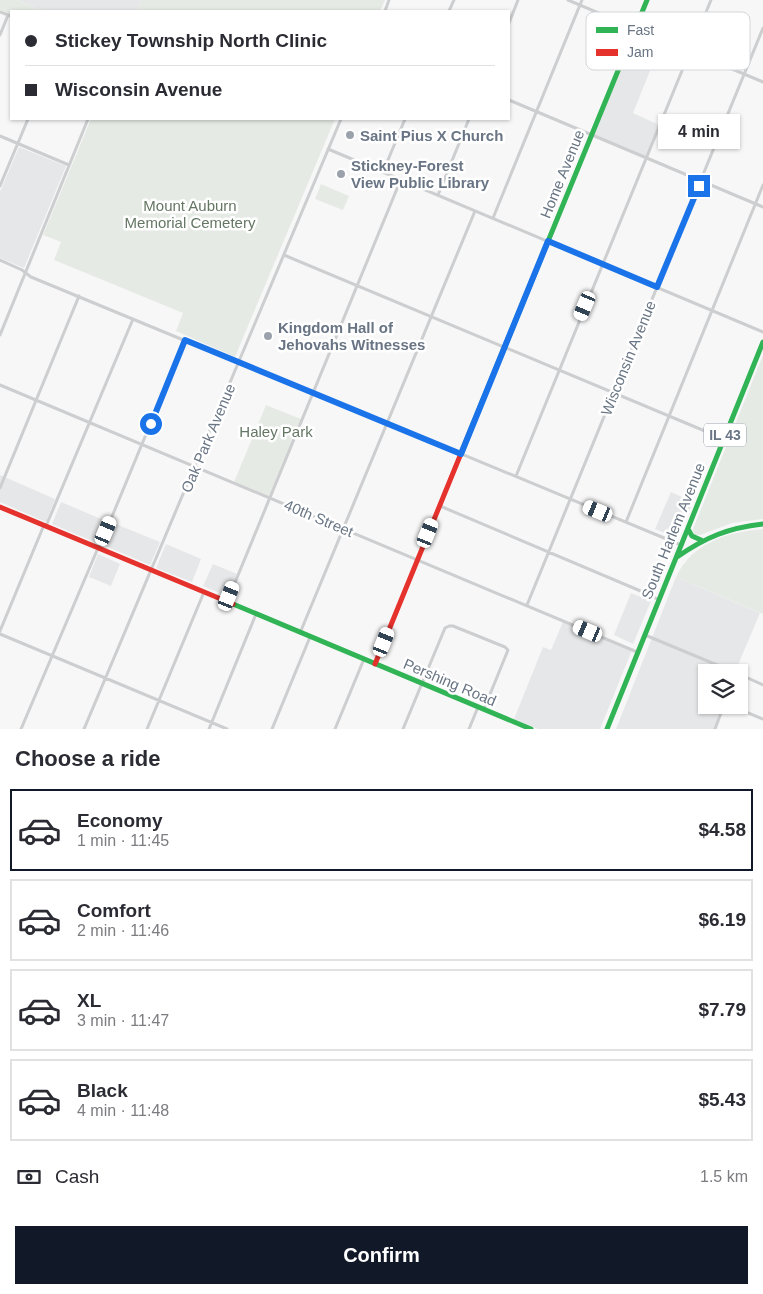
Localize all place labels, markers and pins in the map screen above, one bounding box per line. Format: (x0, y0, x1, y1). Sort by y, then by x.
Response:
place label: Saint Pius X Church (360, 127, 503, 144)
marker: Saint Pius X Church (344, 129, 356, 141)
place label: Stickney-Forest View Public Library (351, 157, 490, 191)
marker: Stickney-Forest View Public Library (335, 168, 347, 180)
place label: Kingdom Hall of Jehovahs Witnesses (278, 319, 425, 353)
marker: Kingdom Hall of Jehovahs Witnesses (262, 330, 274, 342)

